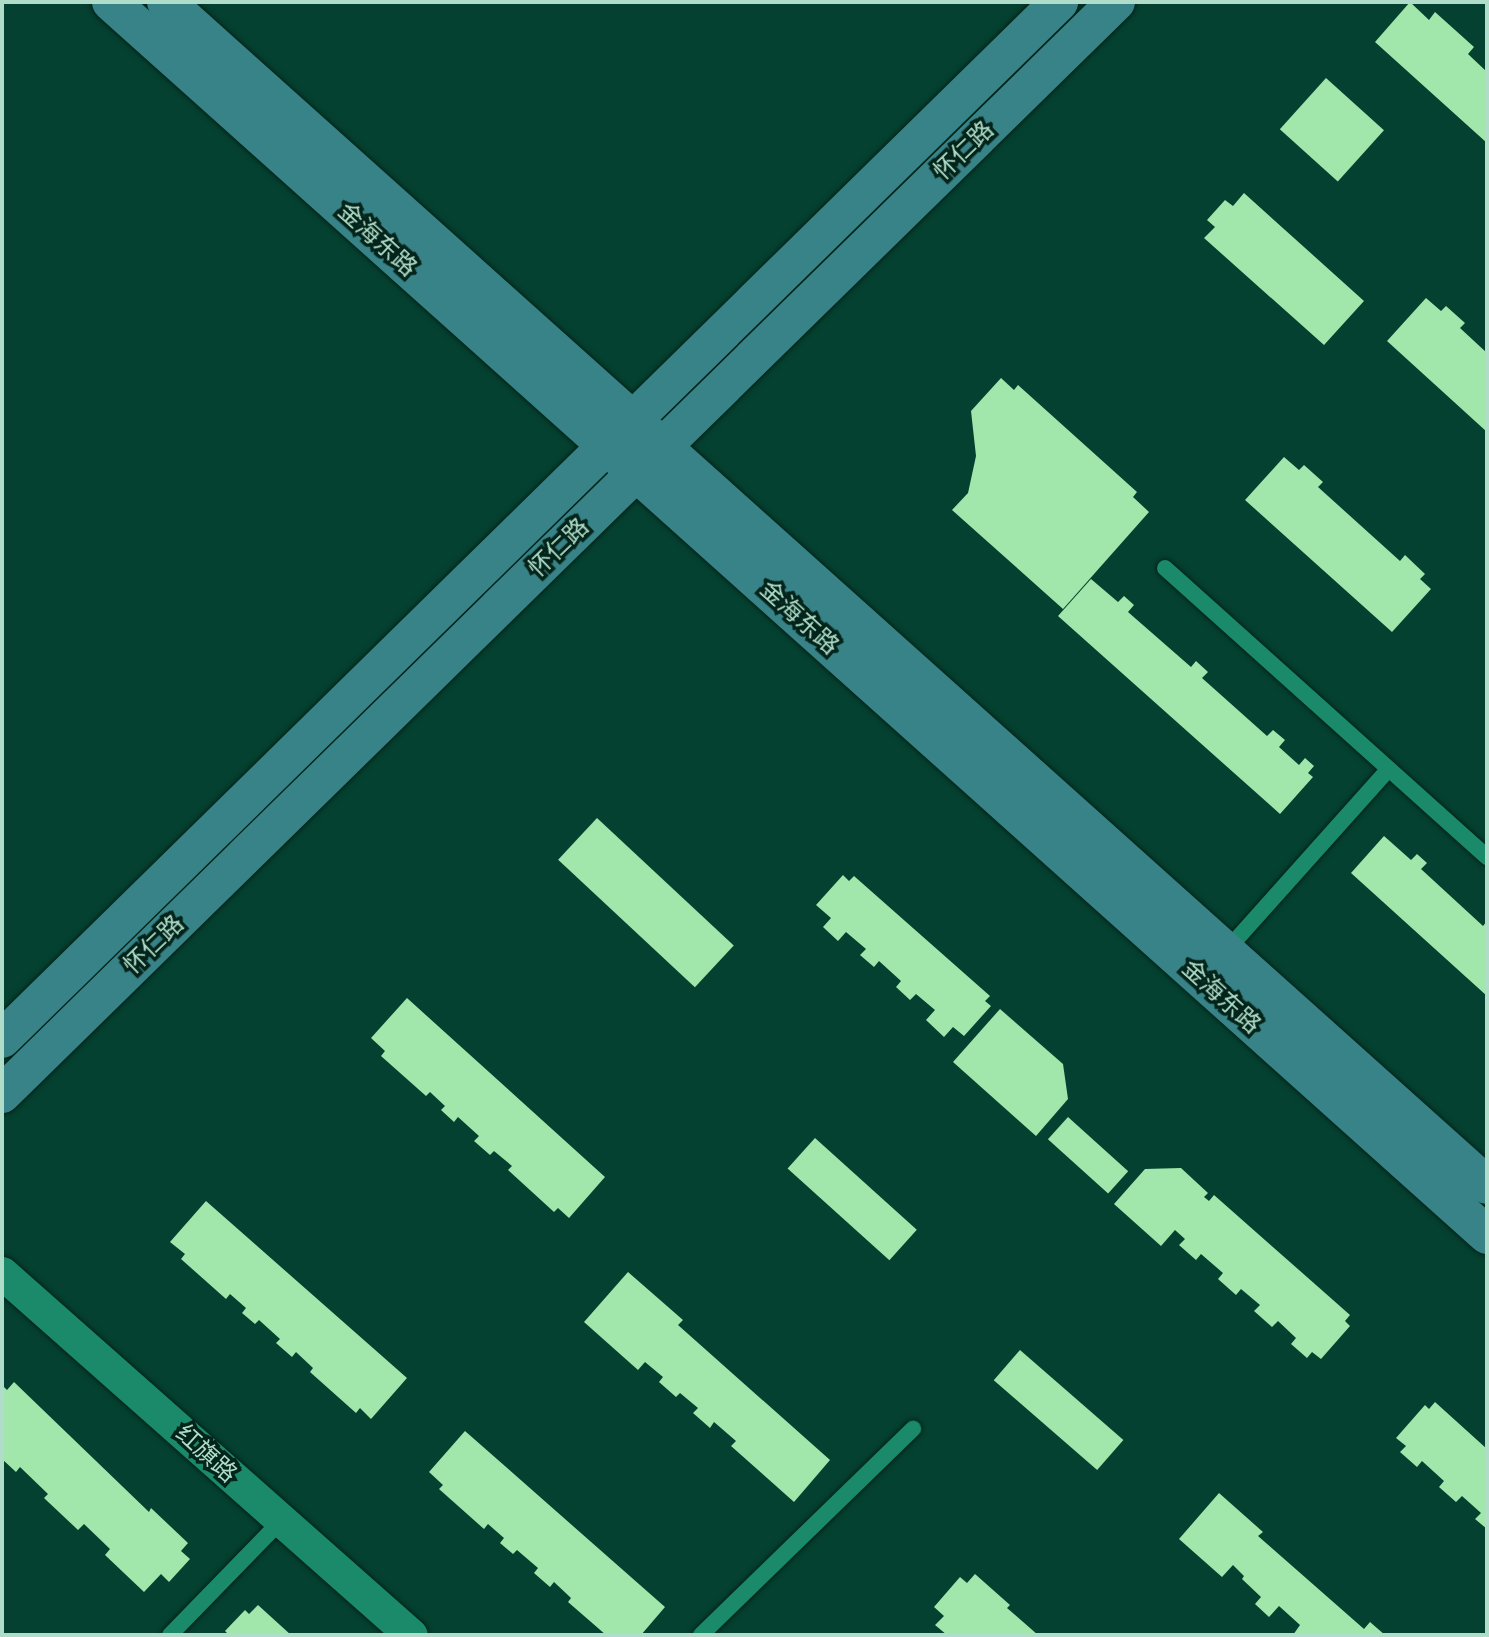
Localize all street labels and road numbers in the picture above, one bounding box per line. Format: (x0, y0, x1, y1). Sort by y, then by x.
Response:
street label: 怀仁路 (928, 116, 1000, 186)
street label: 金海东路 (332, 197, 422, 283)
street label: 怀仁路 (523, 513, 595, 583)
street label: 金海东路 (754, 575, 844, 661)
street label: 怀仁路 (118, 910, 190, 980)
street label: 金海东路 (1176, 954, 1266, 1040)
street label: 红旗路 (170, 1419, 242, 1489)

